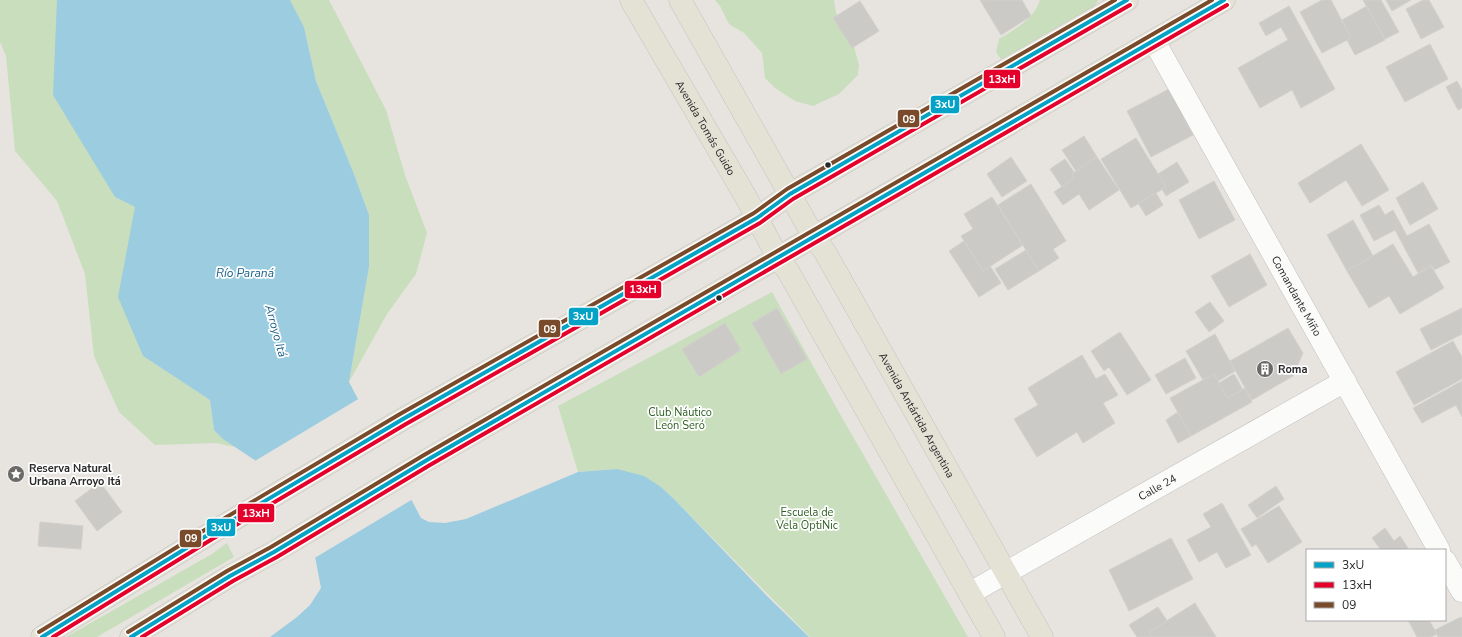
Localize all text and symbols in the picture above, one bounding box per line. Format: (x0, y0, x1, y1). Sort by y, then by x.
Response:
line badge: 13xH (983, 69, 1021, 89)
text: 13xH (988, 72, 1016, 87)
street label: Avenida Tomás Guido (672, 78, 739, 178)
line badge: 3xU (930, 95, 960, 114)
text: 3xU (935, 97, 955, 112)
line badge: 09 (897, 109, 920, 128)
text: 09 (902, 112, 916, 127)
unlabelled marker (823, 160, 833, 170)
street label: Comandante Miño (1268, 253, 1325, 339)
water label: Río Paraná (216, 265, 275, 281)
line badge: 13xH (624, 280, 662, 299)
text: 13xH (629, 282, 657, 297)
unlabelled marker (714, 293, 724, 303)
water label: Arroyo Itá (261, 302, 291, 359)
line badge: 3xU (568, 307, 599, 326)
text: 3xU (573, 309, 593, 324)
line badge: 09 (538, 319, 561, 338)
text: 09 (543, 322, 557, 337)
street label: Avenida Antártida Argentina (876, 350, 958, 481)
building icon: Roma (1255, 359, 1275, 379)
place label: Roma (1278, 362, 1307, 377)
park label: Club Náutico León Seró (648, 405, 712, 433)
place label: Reserva Natural Urbana Arroyo Itá (29, 461, 121, 489)
place icon: Reserva Natural Urbana Arroyo Itá (6, 464, 26, 484)
street label: Calle 24 (1135, 470, 1179, 504)
line badge: 13xH (237, 503, 275, 523)
park label: Escuela de Vela OptiNic (775, 505, 838, 533)
text: 13xH (242, 506, 270, 521)
line badge: 3xU (206, 518, 236, 537)
text: 3xU (211, 520, 231, 535)
line badge: 09 (179, 529, 202, 548)
text: 09 (184, 531, 198, 546)
legend (1306, 549, 1446, 621)
text: 3xU (1342, 557, 1364, 573)
text: 13xH (1342, 577, 1372, 593)
text: 09 (1342, 597, 1356, 613)

